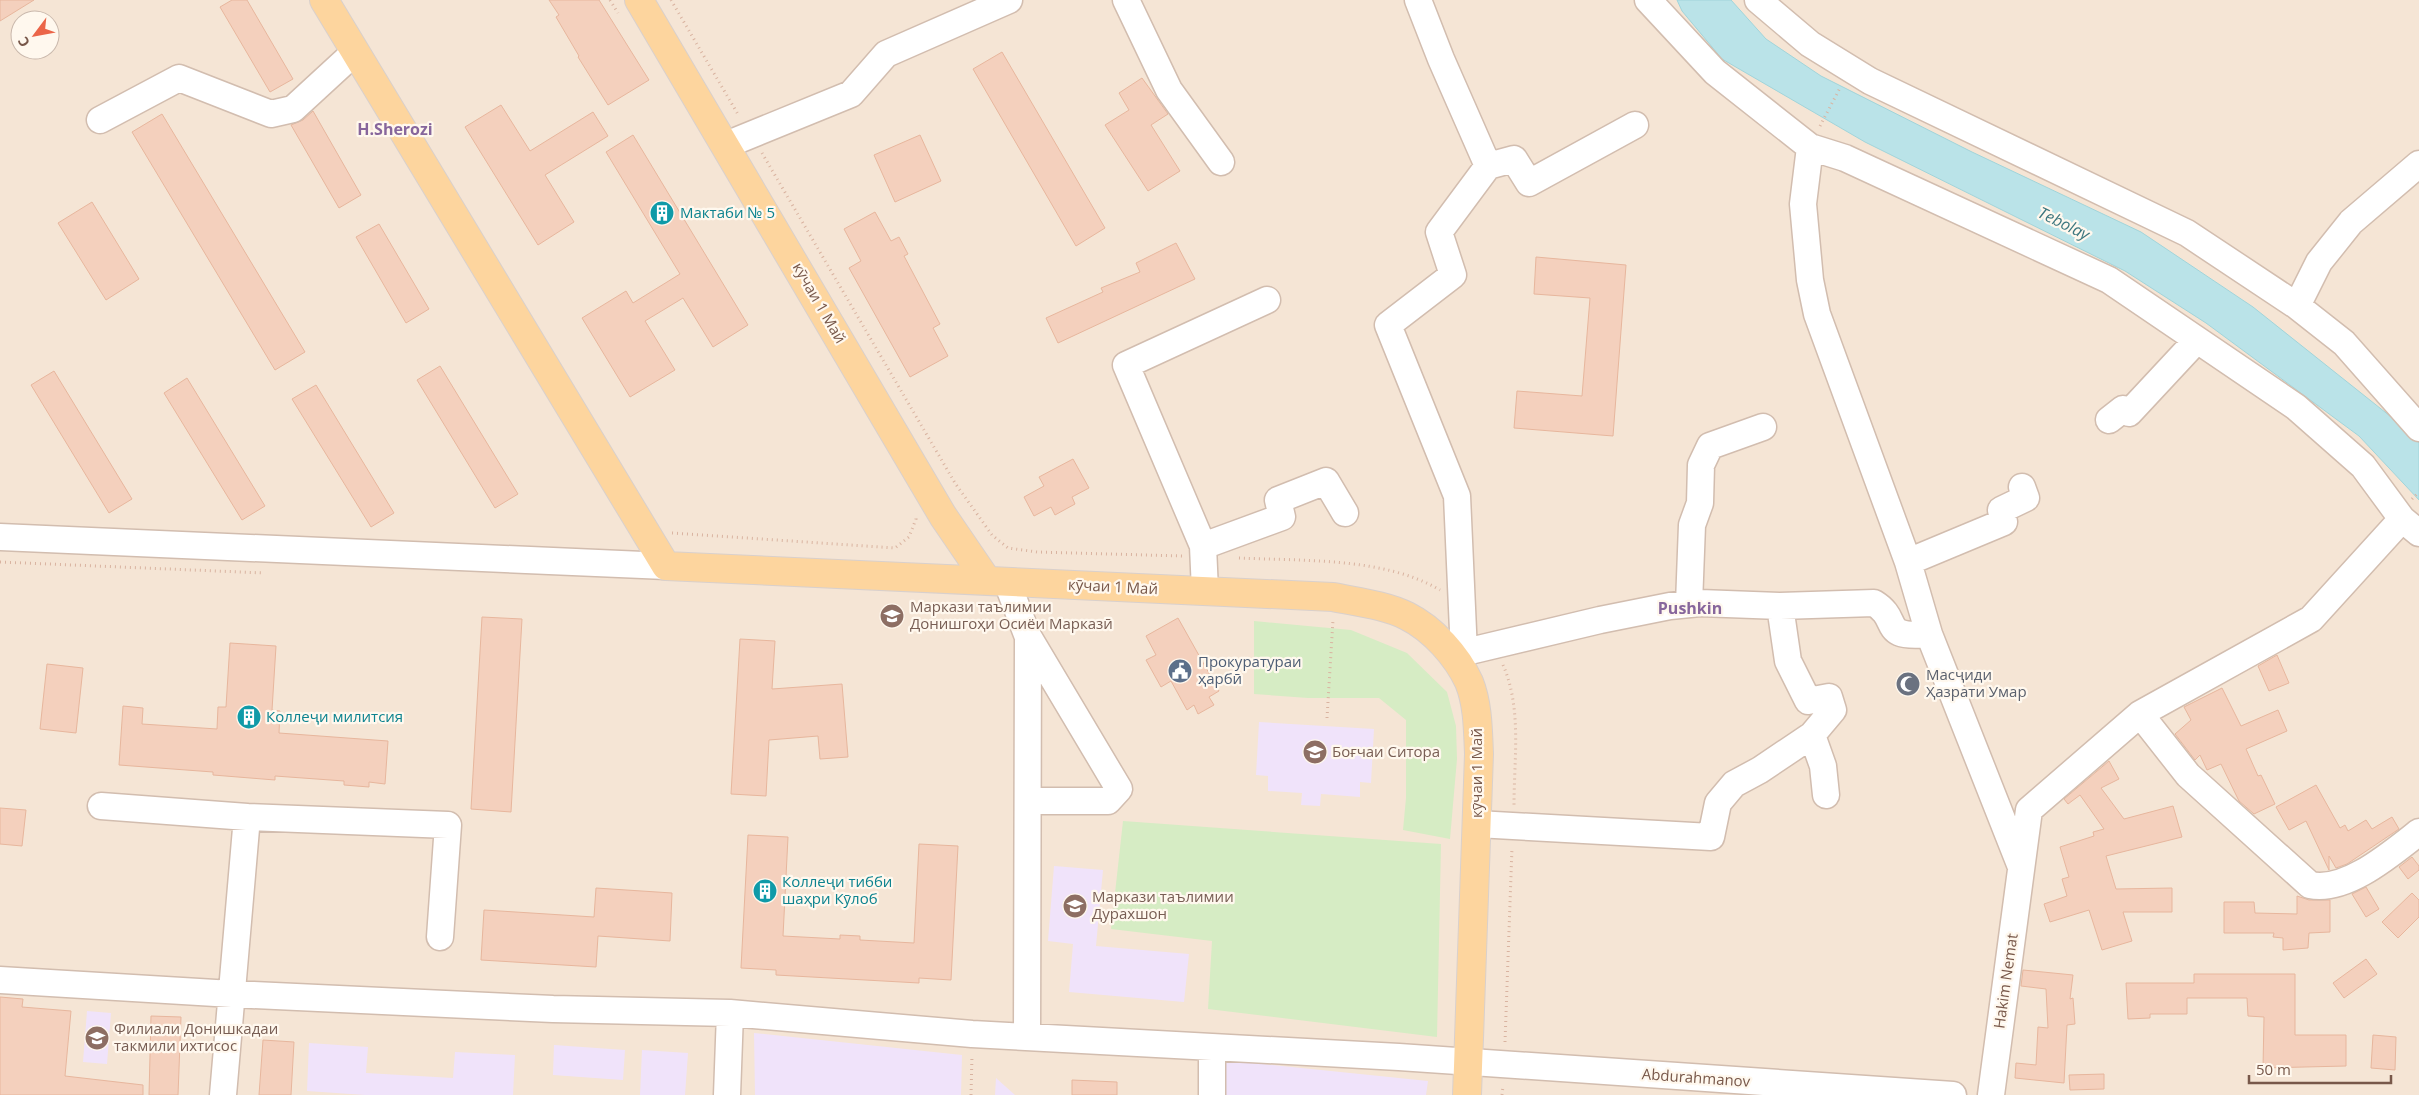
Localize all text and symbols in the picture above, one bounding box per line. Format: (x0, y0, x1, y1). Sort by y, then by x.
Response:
north arrow (10, 10, 60, 60)
text: С (13, 33, 34, 51)
district label: H.Sherozi (357, 118, 433, 140)
building icon: Мактаби № 5 (649, 200, 675, 226)
water label: Tebolay (2035, 201, 2095, 246)
place label: Мактаби № 5 (680, 202, 775, 222)
street label: кӯчаи 1 Май (789, 259, 851, 346)
street label: кӯчаи 1 Май (1068, 574, 1159, 598)
place label: Маркази таълимии Донишгоҳи Осиёи Марказӣ (910, 596, 1113, 633)
district label: Pushkin (1658, 597, 1722, 619)
school or university icon: Маркази таълимии Донишгоҳи Осиёи Марказӣ (879, 603, 905, 629)
place label: Прокуратураи ҳарбӣ (1198, 651, 1302, 688)
public building icon: Прокуратураи ҳарбӣ (1167, 658, 1193, 684)
place label: Масҷиди Ҳазрати Умар (1926, 664, 2027, 701)
mosque icon: Масҷиди Ҳазрати Умар (1895, 671, 1921, 697)
building icon: Коллеҷи милитсия (236, 704, 262, 730)
place label: Коллеҷи милитсия (266, 706, 403, 726)
street label: кӯчаи 1 Май (1466, 728, 1486, 818)
school or university icon: Боғчаи Ситора (1302, 739, 1328, 765)
place label: Боғчаи Ситора (1332, 741, 1440, 761)
place label: Коллеҷи тибби шаҳри Кӯлоб (782, 871, 892, 908)
building icon: Коллеҷи тибби шаҳри Кӯлоб (752, 878, 778, 904)
place label: Маркази таълимии Дурахшон (1092, 886, 1234, 923)
school or university icon: Маркази таълимии Дурахшон (1062, 893, 1088, 919)
street label: Hakim Nemat (1988, 932, 2022, 1030)
place label: Филиали Донишкадаи такмили ихтисос (114, 1018, 278, 1055)
school or university icon: Филиали Донишкадаи такмили ихтисос (84, 1025, 110, 1051)
scale bar (2249, 1052, 2392, 1084)
text: 50 m (2256, 1059, 2291, 1079)
street label: Abdurahmanov (1641, 1063, 1751, 1091)

